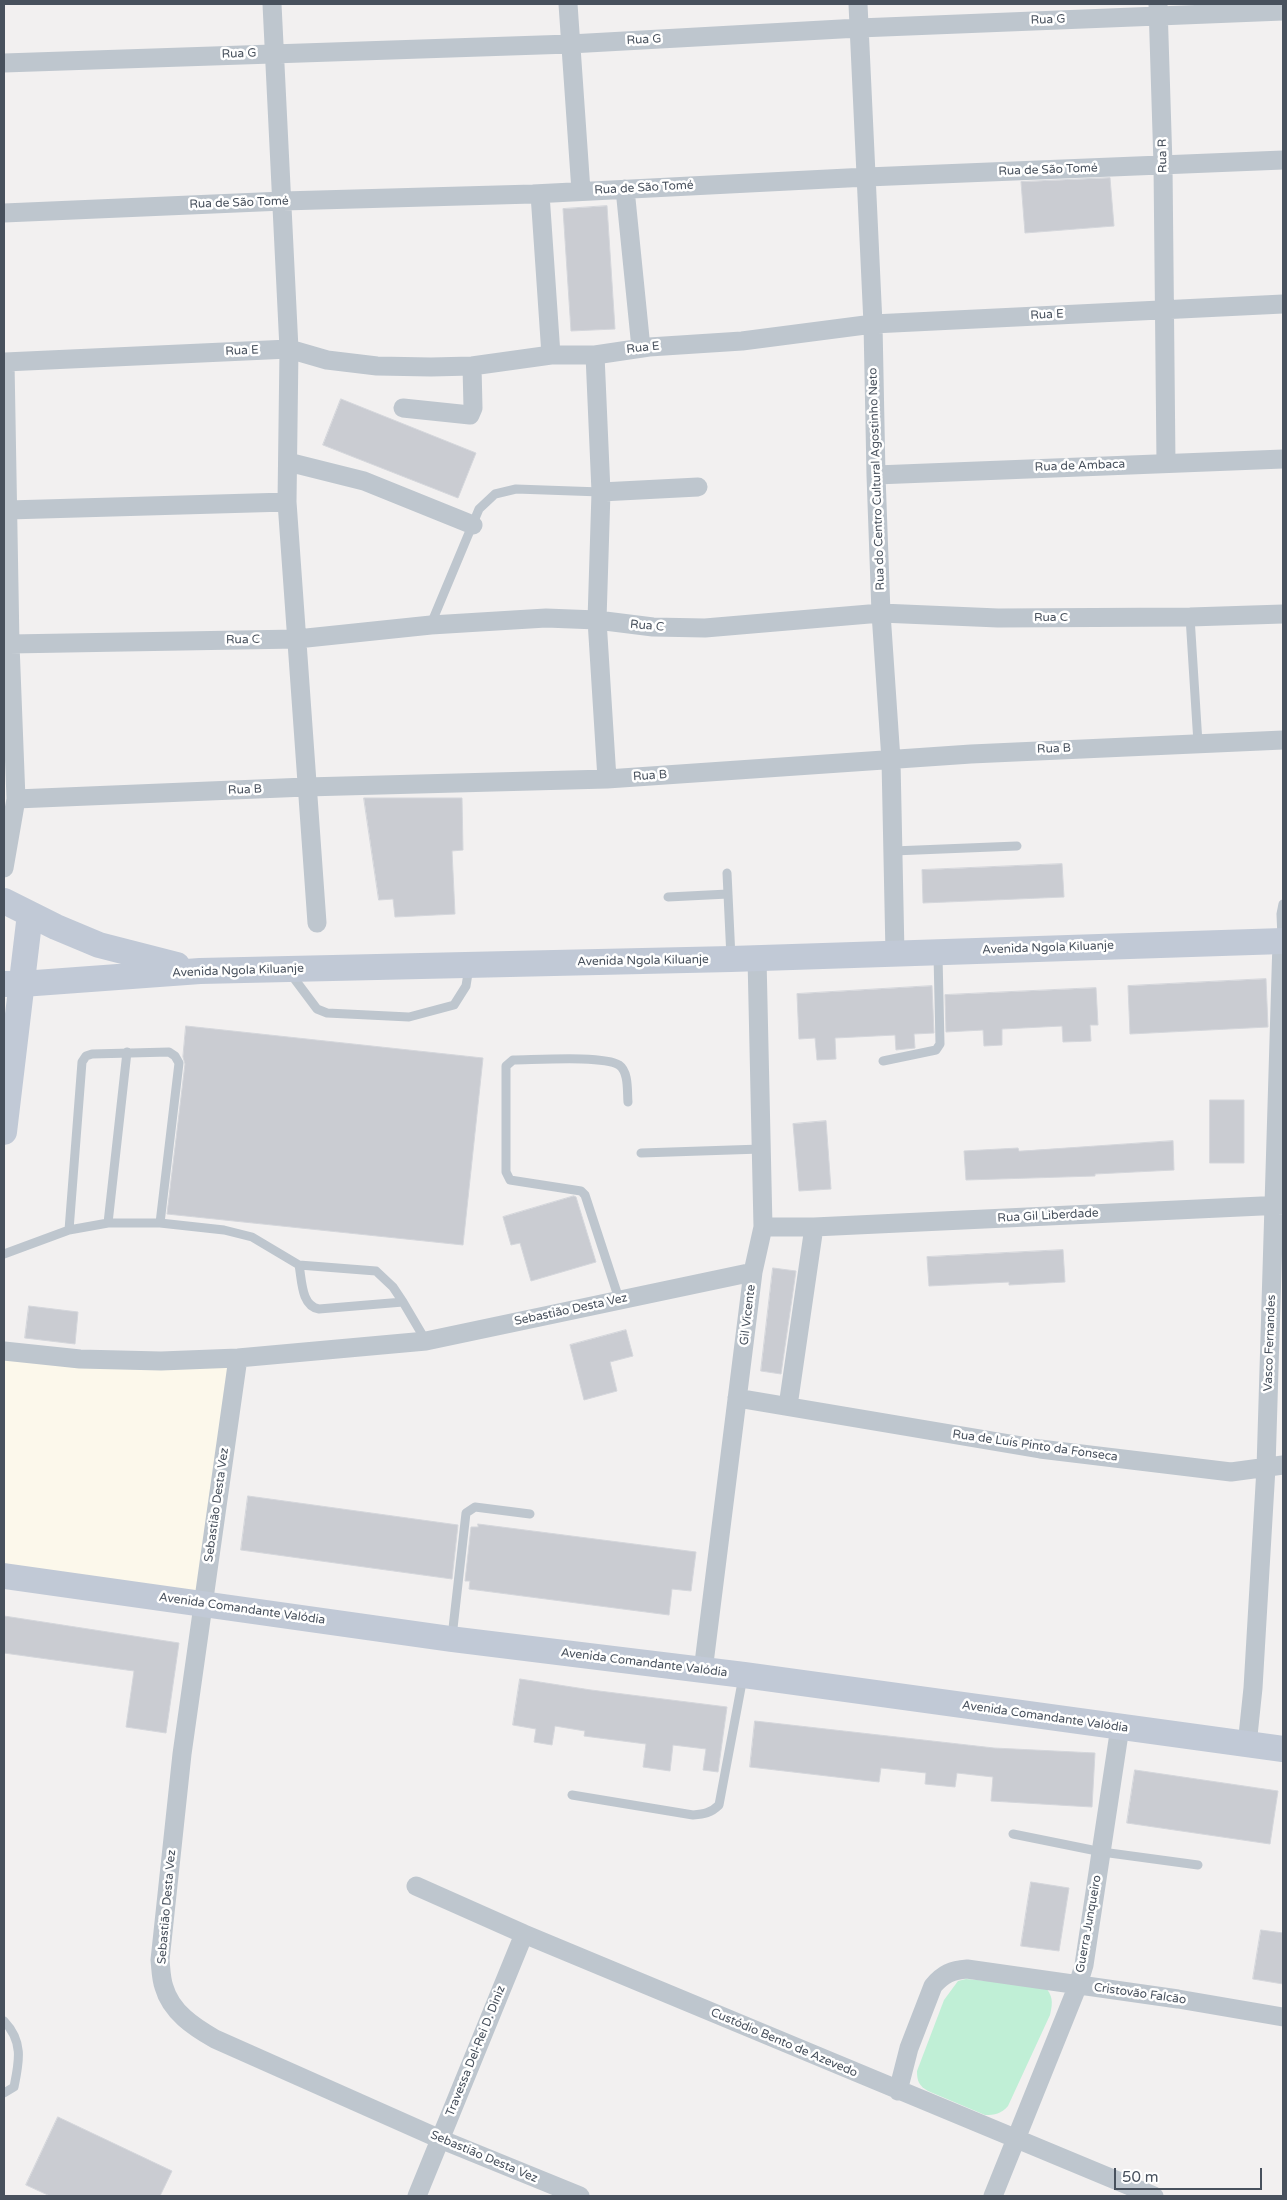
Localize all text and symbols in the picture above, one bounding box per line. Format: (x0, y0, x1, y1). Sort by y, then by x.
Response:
street label: Rua G (1030, 12, 1066, 28)
street label: Rua G (626, 32, 662, 48)
street label: Rua G (221, 46, 257, 62)
street label: Rua R (1156, 139, 1170, 173)
street label: Rua de São Tomé (998, 161, 1098, 179)
street label: Rua de São Tomé (594, 178, 694, 198)
street label: Rua de São Tomé (189, 194, 289, 212)
street label: Rua E (1030, 307, 1064, 323)
street label: Rua E (626, 339, 660, 357)
street label: Rua E (225, 343, 259, 359)
street label: Rua do Centro Cultural Agostinho Neto (866, 367, 888, 591)
street label: Rua de Ambaca (1035, 457, 1125, 475)
street label: Rua C (1034, 611, 1068, 625)
street label: Rua C (629, 617, 665, 635)
street label: Rua C (226, 633, 260, 647)
street label: Rua B (1037, 741, 1071, 757)
street label: Rua B (633, 768, 667, 784)
street label: Rua B (228, 782, 262, 798)
street label: Avenida Ngola Kiluanje (982, 939, 1114, 957)
street label: Avenida Ngola Kiluanje (577, 953, 709, 969)
street label: Avenida Ngola Kiluanje (172, 962, 304, 980)
street label: Rua Gil Liberdade (997, 1206, 1099, 1226)
street label: Gil Vicente (737, 1284, 759, 1346)
street label: Sebastião Desta Vez (513, 1291, 629, 1329)
street label: Vasco Fernandes (1261, 1294, 1279, 1392)
street label: Rua de Luís Pinto da Fonseca (951, 1427, 1119, 1465)
street label: Sebastião Desta Vez (202, 1447, 232, 1563)
street label: Avenida Comandante Valódia (158, 1590, 326, 1628)
street label: Avenida Comandante Valódia (560, 1646, 728, 1680)
street label: Avenida Comandante Valódia (961, 1698, 1129, 1736)
street label: Sebastião Desta Vez (155, 1849, 179, 1965)
street label: Guerra Junqueiro (1073, 1874, 1105, 1974)
street label: Cristovão Falcão (1093, 1980, 1187, 2008)
street label: Travessa Del-Rei D. Diniz (443, 1984, 509, 2118)
street label: Custódio Bento de Azevedo (708, 2005, 860, 2081)
street label: Sebastião Desta Vez (428, 2128, 540, 2186)
scale bar (1117, 2158, 1264, 2190)
text: 50 m (1122, 2168, 1159, 2186)

